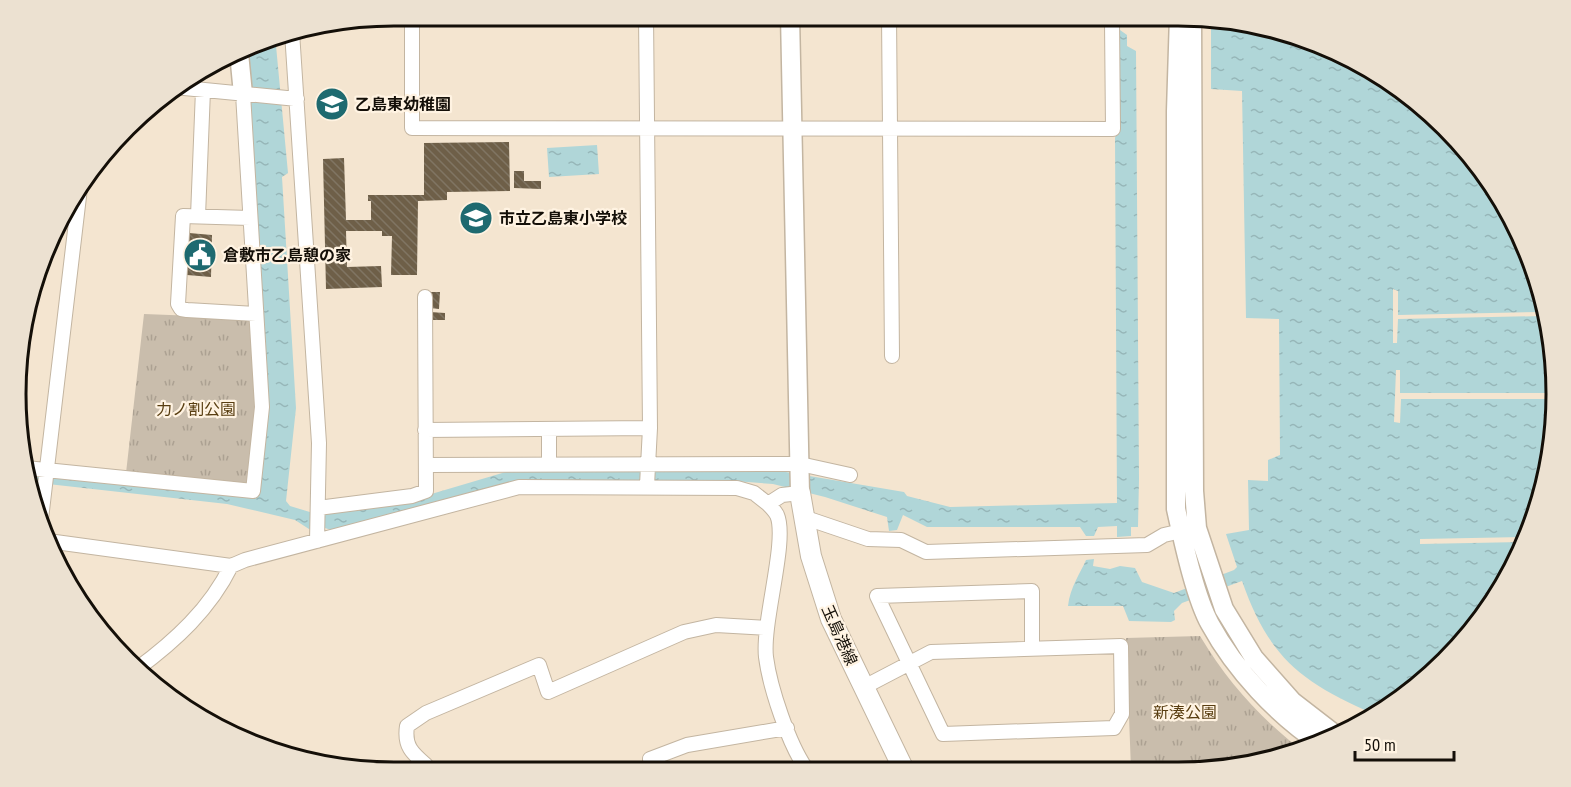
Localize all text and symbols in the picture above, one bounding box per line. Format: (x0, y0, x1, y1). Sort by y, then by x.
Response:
school or university icon: 乙島東幼稚園 (314, 86, 350, 122)
place label: 乙島東幼稚園 (355, 94, 451, 114)
school or university icon: 市立乙島東小学校 (458, 200, 494, 236)
place label: 市立乙島東小学校 (499, 208, 627, 228)
public building icon: 倉敷市乙島憩の家 (182, 237, 218, 273)
place label: 倉敷市乙島憩の家 (223, 245, 351, 265)
park label: 力ノ割公園 (156, 399, 236, 419)
street label: 玉島港線 (818, 602, 862, 668)
park label: 新湊公園 (1153, 702, 1217, 722)
scale bar (1355, 724, 1454, 762)
text: 50 m (1364, 733, 1396, 756)

